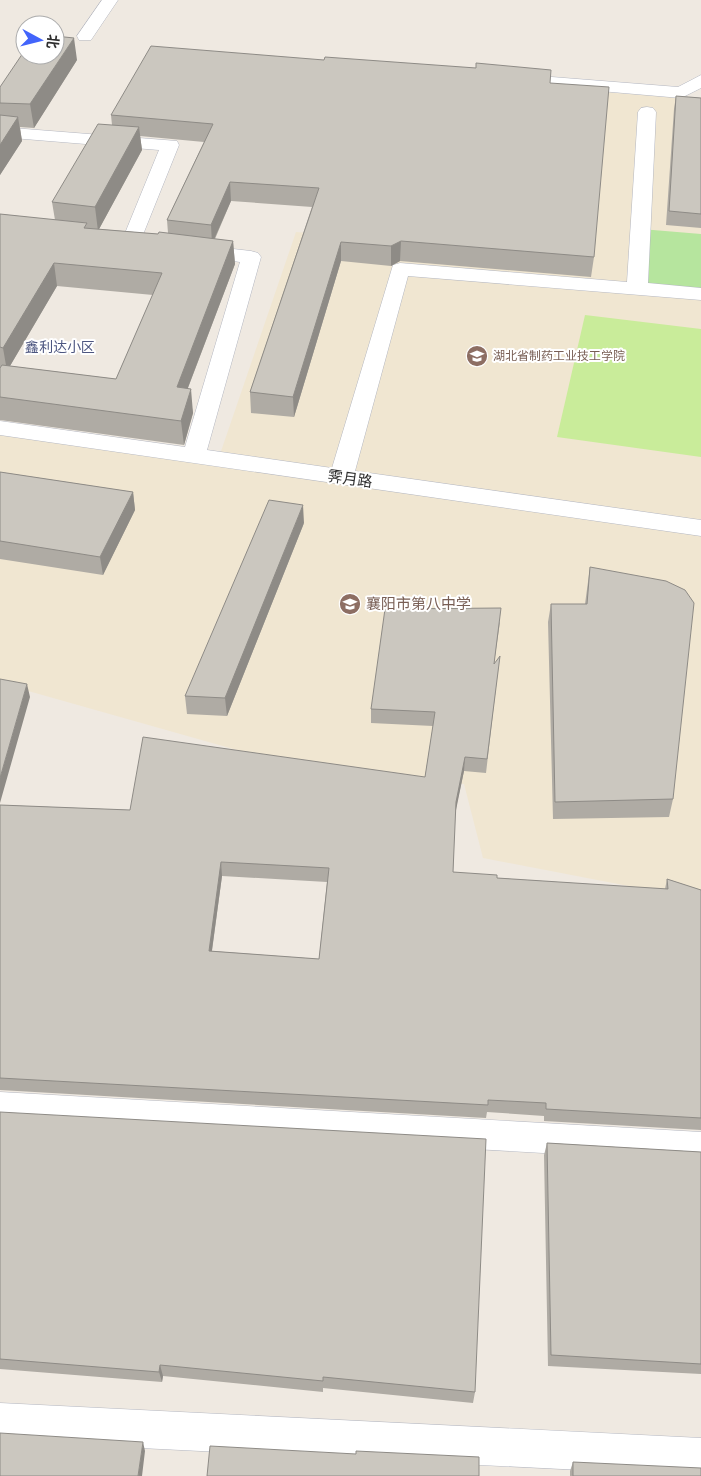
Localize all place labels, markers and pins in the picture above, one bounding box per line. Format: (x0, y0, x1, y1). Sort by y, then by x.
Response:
school or university icon: 湖北省制药工业技工学院 (465, 344, 489, 368)
place label: 湖北省制药工业技工学院 (493, 349, 625, 363)
school or university icon: 襄阳市第八中学 (338, 592, 362, 616)
place label: 襄阳市第八中学 (366, 595, 471, 613)

